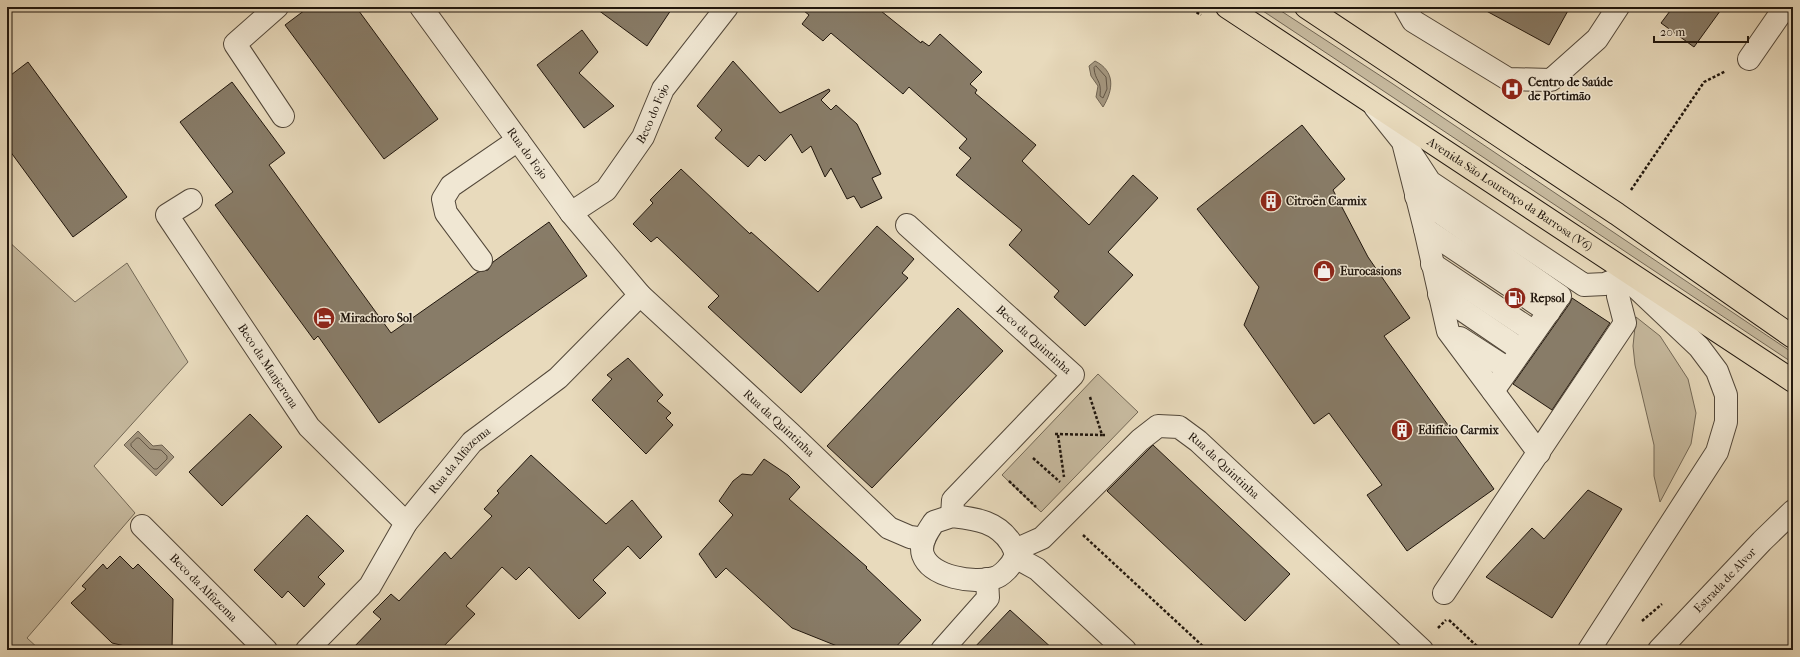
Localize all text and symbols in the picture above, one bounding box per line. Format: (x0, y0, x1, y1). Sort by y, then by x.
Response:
scale bar (1654, 18, 1748, 44)
text: 20 m (1660, 25, 1685, 39)
place label: Centro de Saúde de Portimão (1528, 75, 1613, 103)
hospital icon: Centro de Saúde de Portimão (1499, 76, 1525, 102)
street label: Beco do Fojo (633, 80, 672, 147)
street label: Rua do Fojo (504, 125, 551, 182)
street label: Avenida São Lourenço da Barrosa (V6) (1424, 134, 1595, 253)
building icon: Citroën Carmix (1258, 188, 1284, 214)
place label: Citroën Carmix (1286, 194, 1368, 208)
shop icon: Eurocasions (1311, 258, 1337, 284)
place label: Eurocasions (1340, 264, 1402, 278)
fuel station icon: Repsol (1502, 285, 1528, 311)
place label: Repsol (1530, 291, 1565, 306)
street label: Beco da Quintinha (994, 302, 1075, 377)
hotel icon: Mirachoro Sol (311, 305, 337, 331)
place label: Mirachoro Sol (339, 311, 413, 325)
street label: Beco da Manjerona (235, 321, 302, 411)
street label: Rua da Quintinha (741, 387, 818, 460)
building icon: Edifício Carmix (1389, 417, 1415, 443)
place label: Edifício Carmix (1418, 423, 1499, 437)
street label: Rua da Alfazema (426, 424, 493, 497)
street label: Rua da Quintinha (1185, 429, 1263, 502)
street label: Estrada de Alvor (1691, 544, 1760, 616)
street label: Beco da Alfazema (167, 551, 241, 625)

